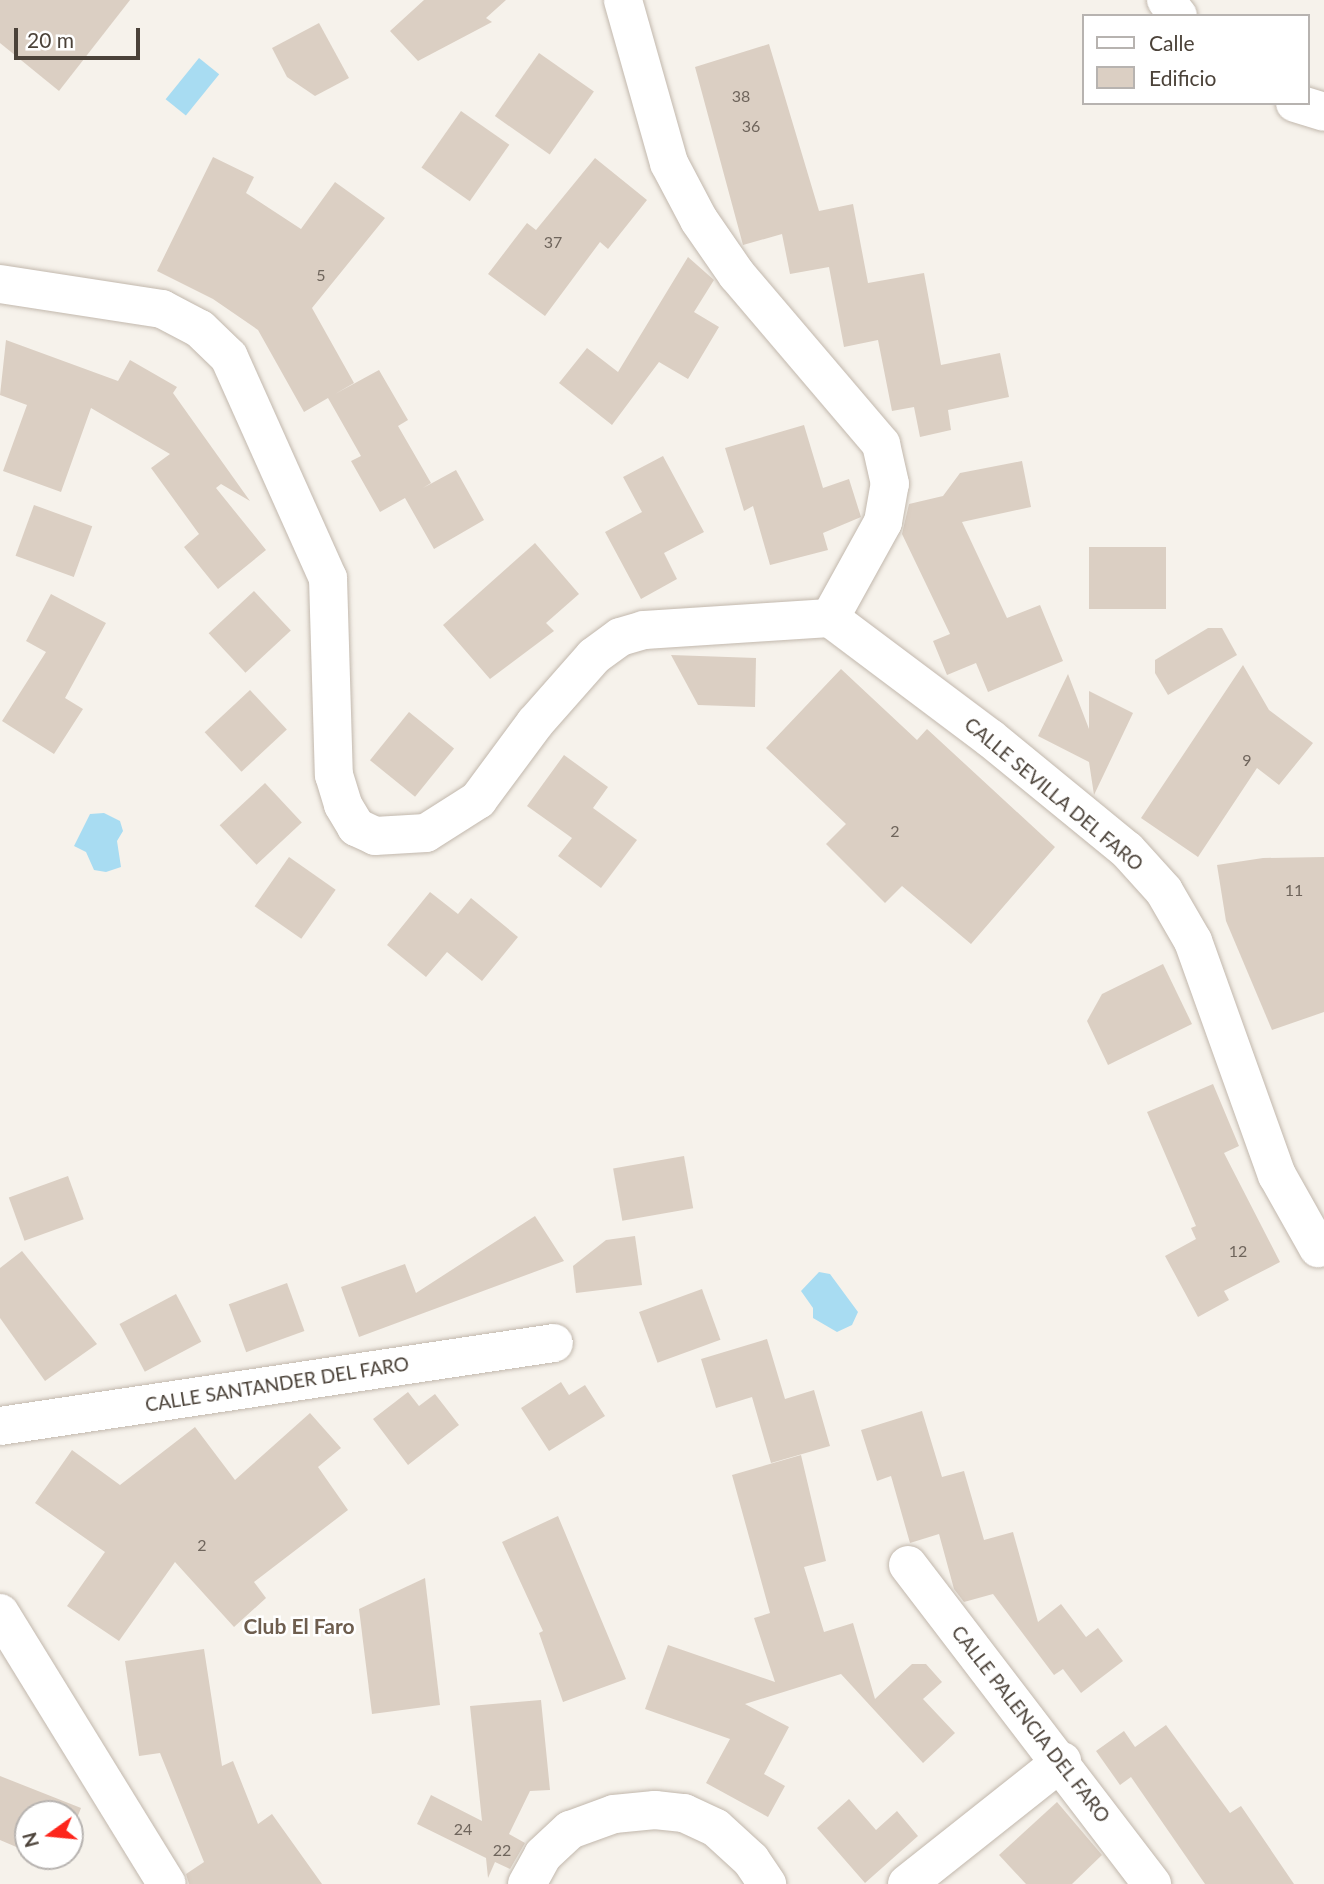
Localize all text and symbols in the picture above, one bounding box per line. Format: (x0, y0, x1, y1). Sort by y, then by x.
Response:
scale bar (18, 14, 144, 58)
legend (1082, 14, 1310, 105)
text: 20 m (27, 27, 74, 52)
text: Calle (1149, 30, 1194, 55)
text: Edificio (1149, 65, 1216, 90)
house number: 38 (732, 86, 750, 106)
house number: 36 (742, 116, 760, 136)
house number: 37 (544, 232, 562, 252)
house number: 5 (316, 265, 326, 285)
street label: CALLE SEVILLA DEL FARO (960, 712, 1148, 876)
house number: 9 (1242, 750, 1252, 770)
house number: 2 (890, 821, 900, 841)
house number: 11 (1285, 880, 1303, 900)
house number: 12 (1229, 1241, 1247, 1261)
street label: CALLE SANTANDER DEL FARO (143, 1352, 411, 1416)
house number: 2 (197, 1535, 207, 1555)
district label: Club El Faro (243, 1613, 355, 1639)
street label: CALLE PALENCIA DEL FARO (947, 1621, 1115, 1827)
north arrow (14, 1800, 84, 1870)
house number: 24 (454, 1819, 472, 1839)
text: N (17, 1830, 43, 1850)
house number: 22 (493, 1840, 511, 1860)

